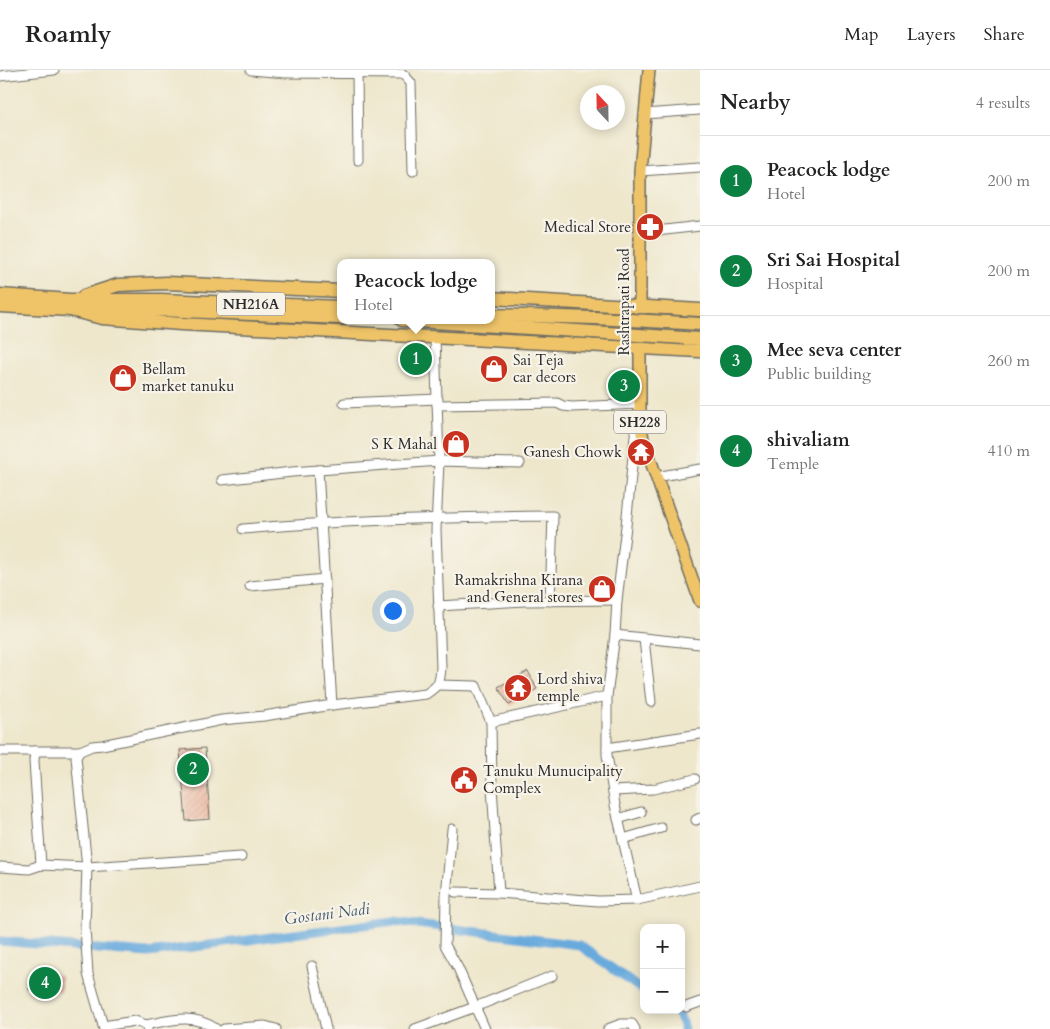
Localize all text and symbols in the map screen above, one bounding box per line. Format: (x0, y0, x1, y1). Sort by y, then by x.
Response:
text: Roamly (25, 18, 111, 51)
text: Map (844, 22, 879, 47)
text: Layers (907, 22, 956, 47)
text: Share (984, 22, 1025, 47)
north arrow (580, 85, 625, 130)
text: Nearby (720, 88, 791, 117)
text: 4 results (976, 92, 1030, 114)
text: Peacock lodge (767, 157, 890, 183)
text: 1 (732, 170, 740, 192)
text: 200 m (988, 170, 1030, 192)
text: Hotel (767, 183, 805, 205)
pharmacy icon: Medical Store (635, 212, 665, 242)
place label: Medical Store (544, 217, 631, 237)
text: Sri Sai Hospital (767, 247, 900, 273)
street label: Rashtrapati Road (614, 248, 634, 356)
popup (337, 259, 495, 324)
text: 2 (732, 260, 740, 282)
text: 200 m (988, 260, 1030, 282)
text: Peacock lodge (354, 268, 478, 294)
text: Hospital (767, 273, 823, 295)
road number: NH216A (217, 292, 285, 315)
text: Hotel (354, 294, 393, 316)
text: Mee seva center (767, 337, 901, 363)
pin: 1 (400, 340, 432, 378)
place label: Sai Teja car decors (513, 350, 576, 387)
text: 3 (732, 350, 740, 372)
text: 260 m (988, 350, 1030, 372)
shop icon: Sai Teja car decors (479, 354, 509, 384)
place label: Bellam market tanuku (142, 359, 234, 396)
shop icon: Bellam market tanuku (108, 363, 138, 393)
text: Public building (767, 363, 871, 385)
pin: 3 (608, 367, 640, 405)
road number: SH228 (614, 411, 666, 434)
text: shivaliam (767, 427, 850, 453)
shop icon: S K Mahal (441, 429, 471, 459)
place label: S K Mahal (371, 434, 437, 454)
temple icon: Ganesh Chowk (626, 437, 656, 467)
text: 4 (732, 440, 740, 462)
text: 410 m (988, 440, 1030, 462)
place label: Ganesh Chowk (523, 442, 622, 462)
text: Temple (767, 453, 819, 475)
place label: Ramakrishna Kirana and General stores (455, 570, 584, 607)
shop icon: Ramakrishna Kirana and General stores (587, 574, 617, 604)
your location (380, 598, 406, 624)
place label: Lord shiva temple (537, 669, 604, 706)
temple icon: Lord shiva temple (503, 673, 533, 703)
pin: 2 (177, 750, 209, 788)
place label: Tanuku Munucipality Complex (483, 761, 623, 798)
public building icon: Tanuku Munucipality Complex (449, 765, 479, 795)
water label: Gostani Nadi (283, 898, 372, 930)
map controls (640, 924, 685, 1014)
button: + (640, 924, 685, 969)
pin: 4 (29, 964, 61, 1002)
button: − (640, 969, 685, 1014)

